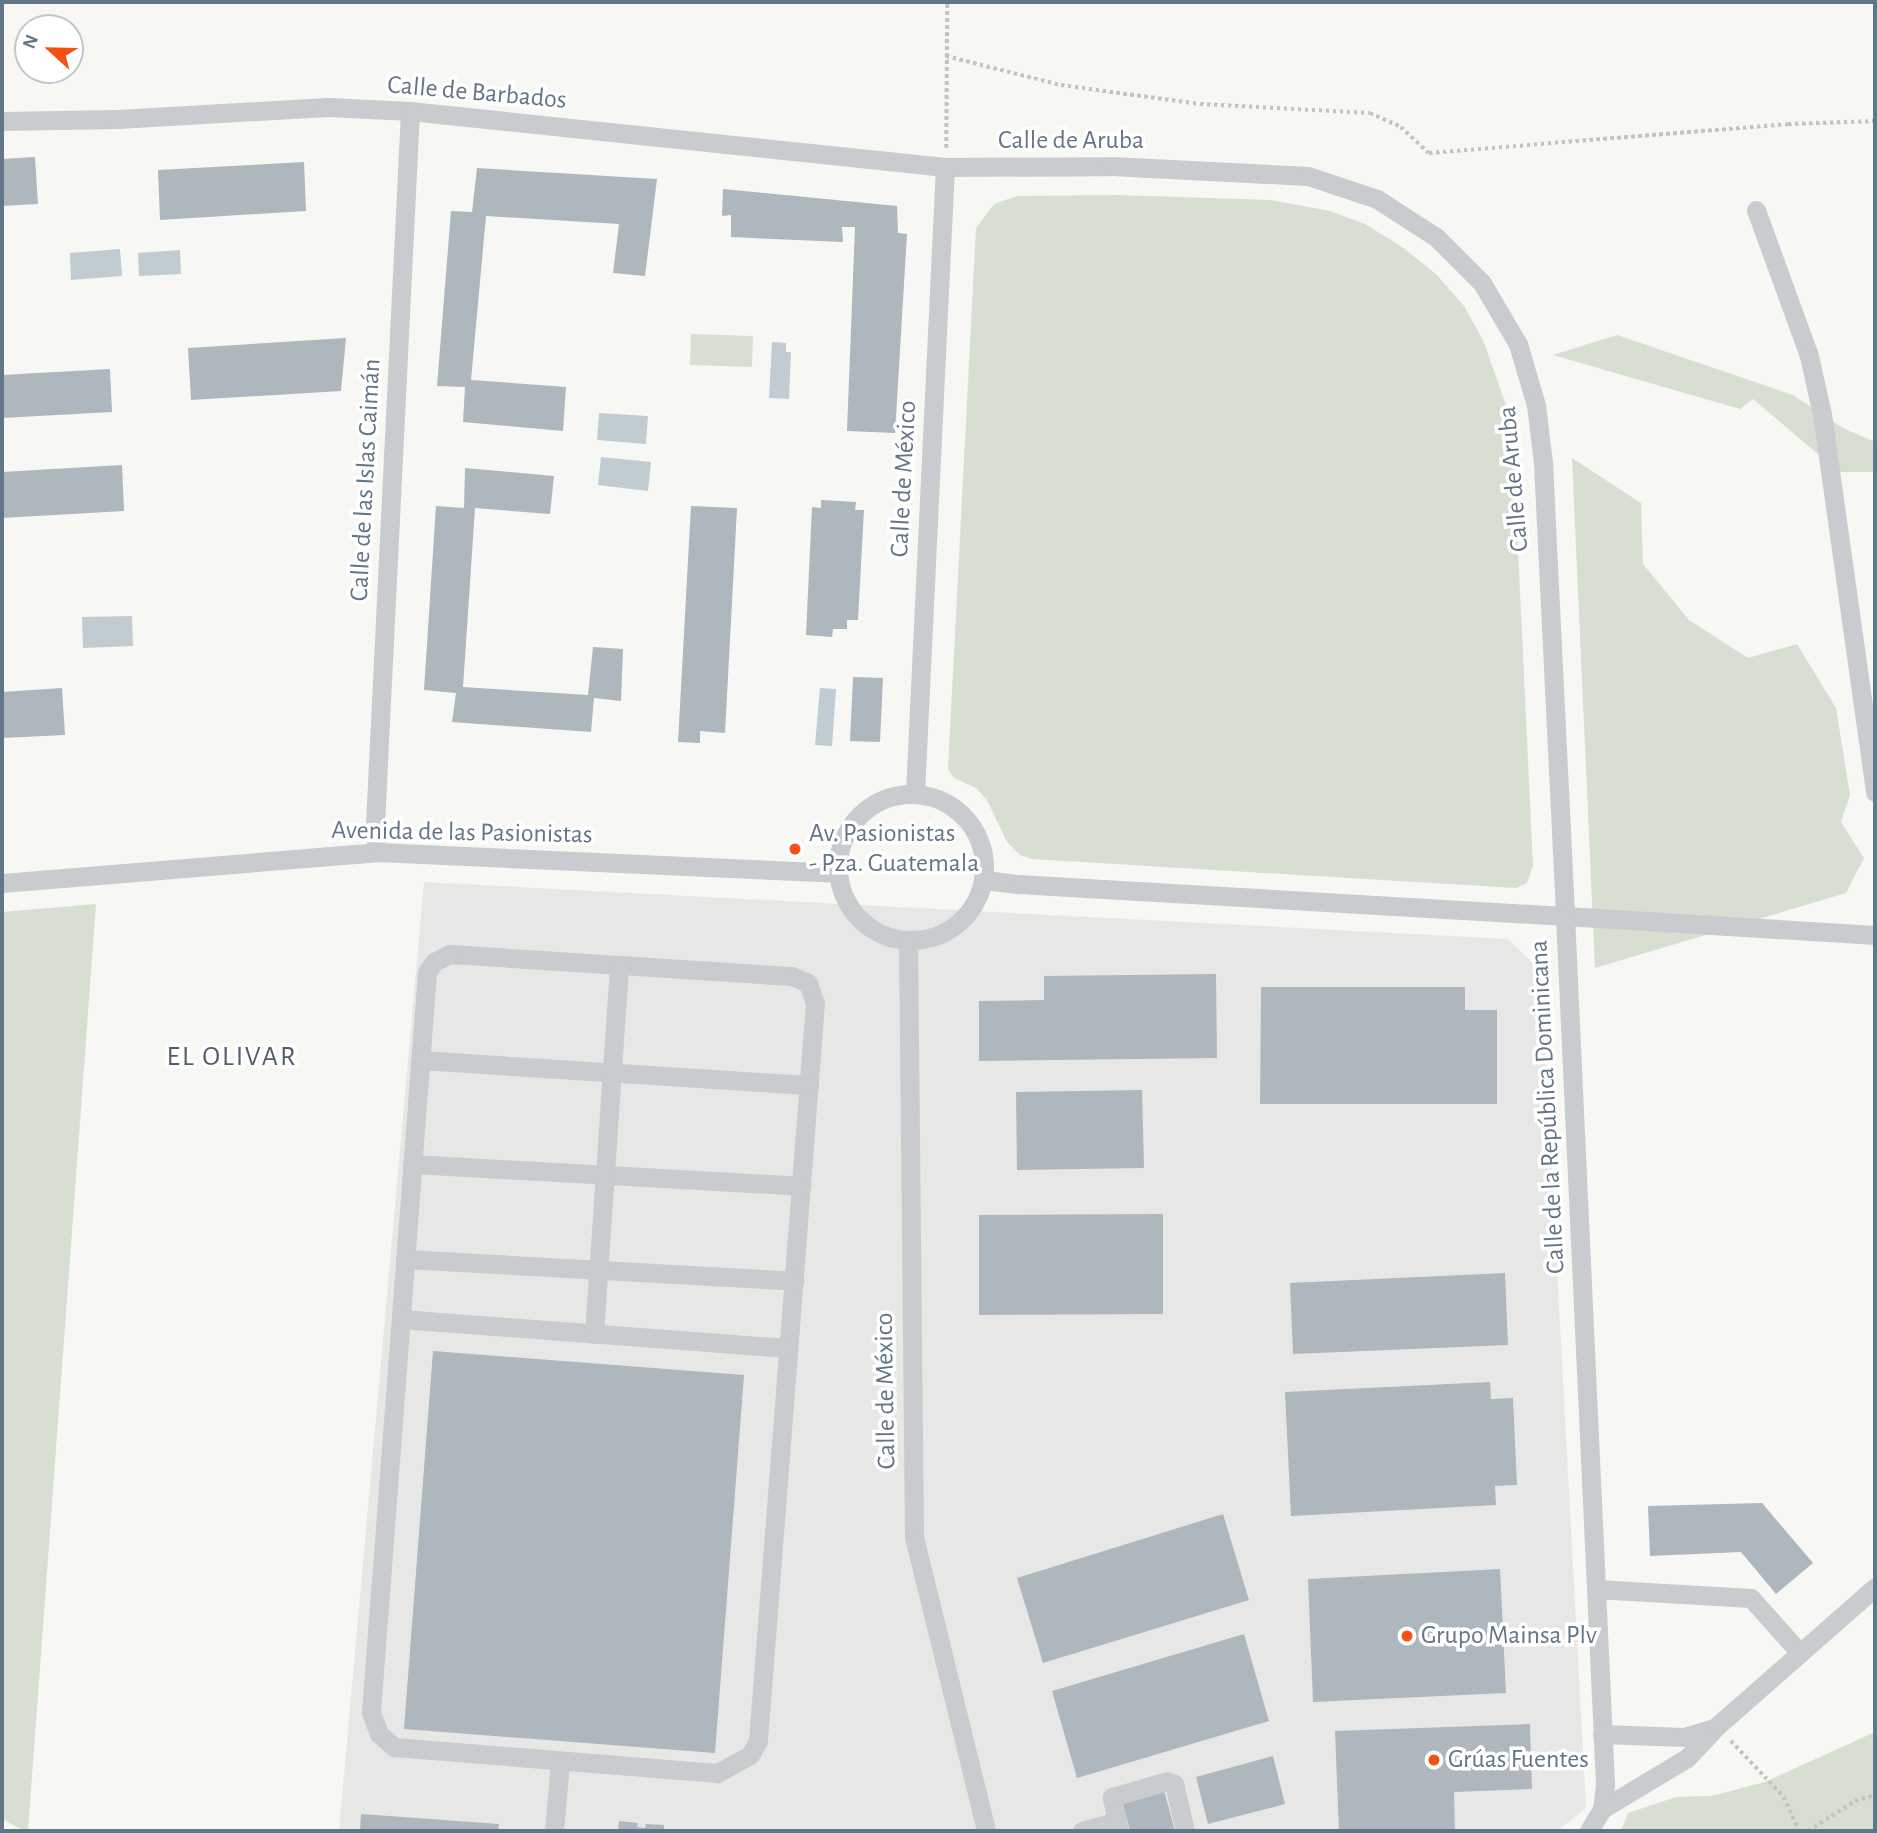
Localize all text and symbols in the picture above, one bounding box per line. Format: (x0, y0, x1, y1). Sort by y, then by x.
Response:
north arrow (14, 14, 84, 84)
text: N (20, 32, 42, 51)
street label: Calle de Barbados (386, 70, 568, 116)
street label: Calle de Aruba (998, 125, 1144, 157)
street label: Calle de las Islas Caimán (344, 358, 388, 602)
street label: Calle de México (884, 400, 924, 558)
street label: Calle de Aruba (1492, 405, 1536, 553)
street label: Avenida de las Pasionistas (331, 815, 593, 851)
place label: Av. Pasionistas - Pza. Guatemala (809, 818, 979, 880)
marker: Av. Pasionistas - Pza. Guatemala (787, 841, 803, 857)
street label: Calle de la República Dominicana (1524, 939, 1572, 1275)
district label: EL OLIVAR (168, 1040, 296, 1074)
street label: Calle de México (869, 1312, 903, 1470)
place label: Grupo Mainsa Plv (1421, 1620, 1597, 1652)
marker: Grupo Mainsa Plv (1399, 1628, 1415, 1644)
place label: Grúas Fuentes (1448, 1744, 1589, 1776)
marker: Grúas Fuentes (1426, 1752, 1442, 1768)

